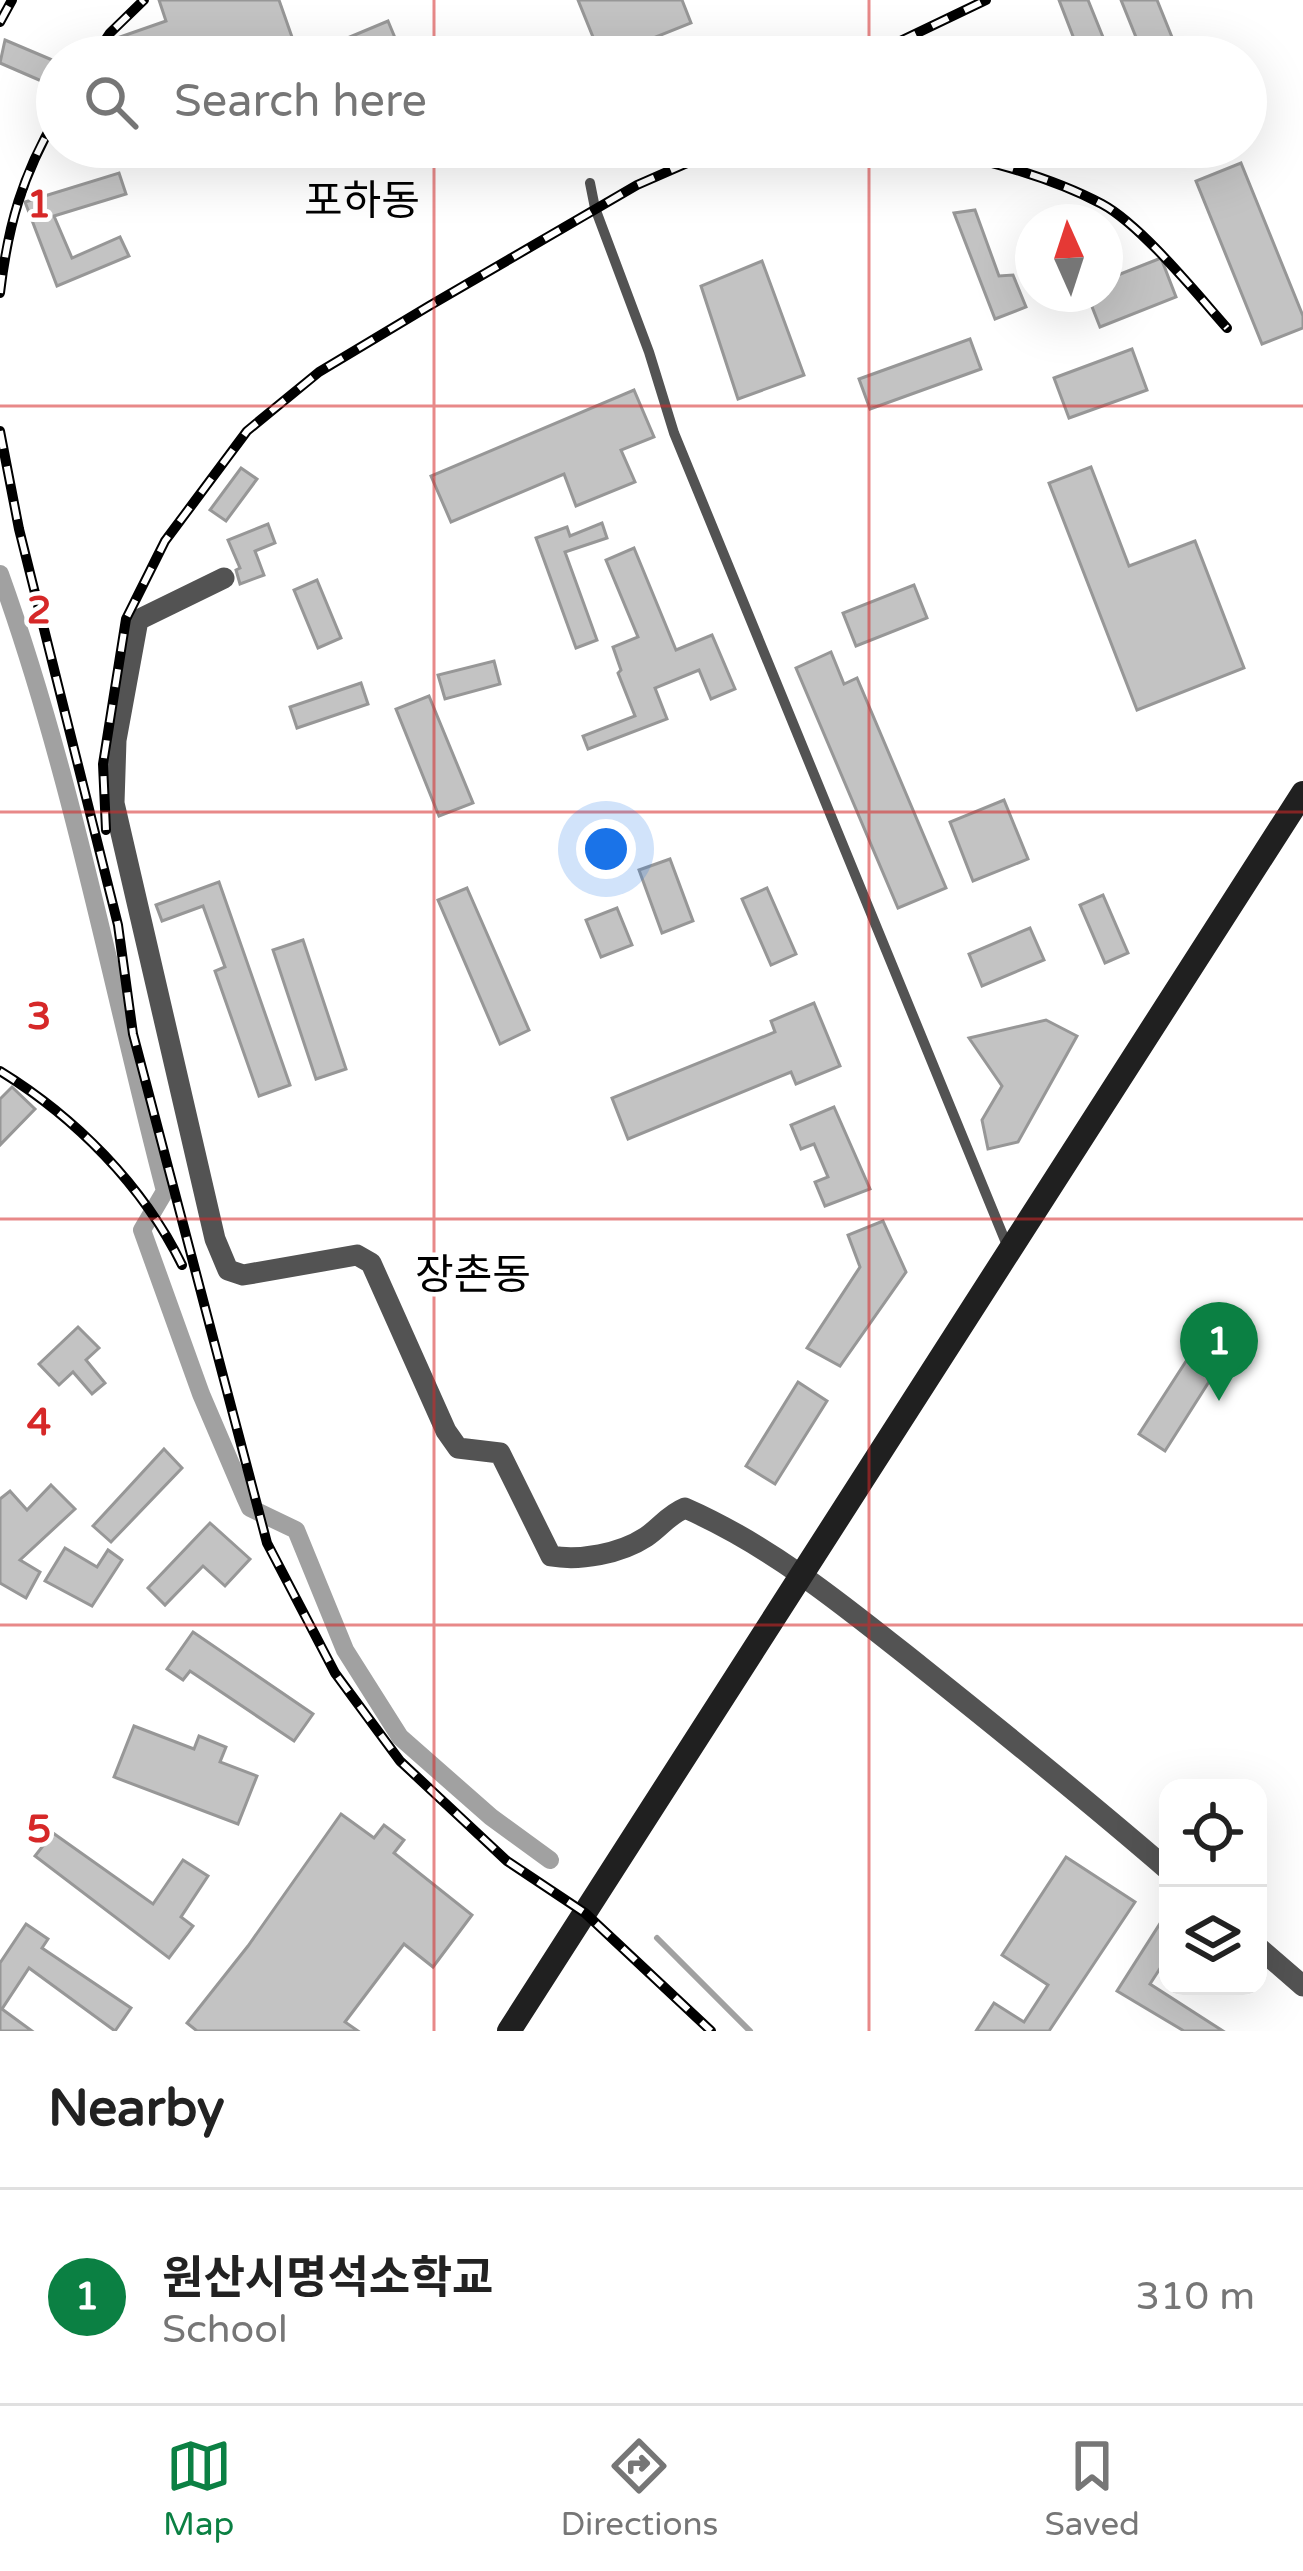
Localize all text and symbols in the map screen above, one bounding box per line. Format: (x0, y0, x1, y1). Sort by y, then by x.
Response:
search box (36, 36, 1267, 168)
icon: search (78, 69, 144, 135)
text: Search here (174, 75, 427, 129)
district label: 포하동 (304, 176, 420, 227)
text: 1 (27, 181, 51, 228)
north arrow (1015, 204, 1123, 312)
text: 2 (27, 587, 51, 634)
your location (576, 819, 636, 879)
text: 3 (27, 993, 51, 1040)
district label: 장촌동 (415, 1250, 531, 1301)
pin: 1 (1180, 1302, 1258, 1401)
text: 4 (27, 1399, 51, 1446)
map controls (1159, 1779, 1267, 1995)
button: locate (1159, 1779, 1267, 1887)
text: 5 (27, 1806, 51, 1853)
button: layers (1159, 1887, 1267, 1995)
text: Nearby (48, 2078, 225, 2140)
text: 원산시명석소학교 (162, 2252, 493, 2306)
text: 1 (75, 2273, 99, 2320)
text: 310 m (1136, 2273, 1255, 2320)
text: School (162, 2306, 288, 2353)
tab: Map (163, 2433, 234, 2544)
tab: Directions (560, 2433, 718, 2544)
tab: Saved (1045, 2433, 1140, 2544)

